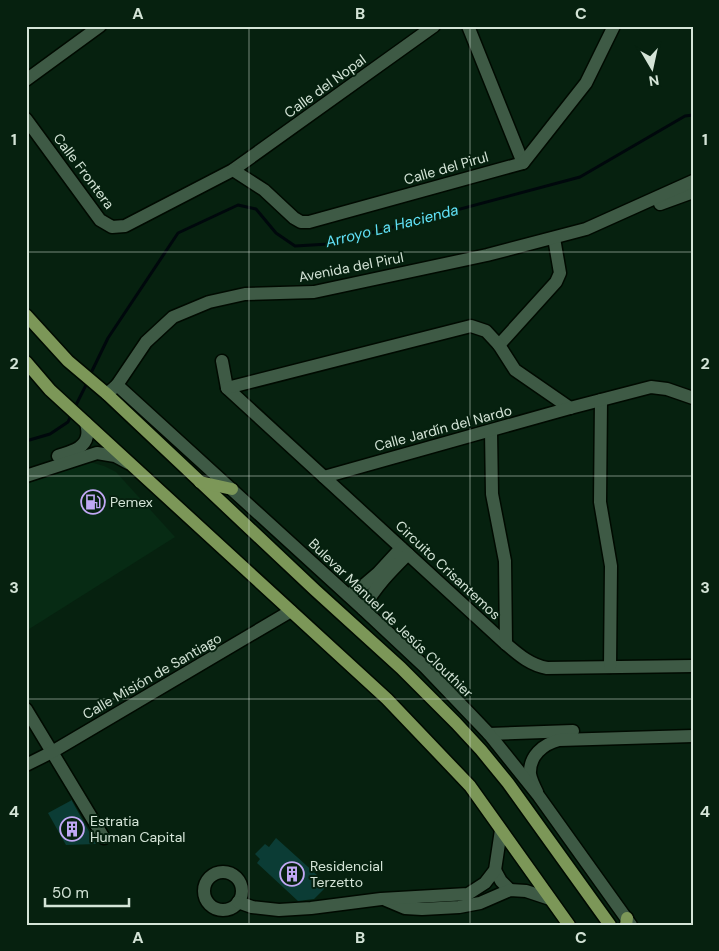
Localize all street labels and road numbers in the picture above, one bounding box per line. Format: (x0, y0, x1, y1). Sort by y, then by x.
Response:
street label: Calle del Nopal (281, 50, 369, 122)
street label: Calle Frontera (50, 130, 118, 212)
street label: Calle del Pirul (402, 147, 490, 189)
street label: Avenida del Pirul (297, 248, 405, 286)
street label: Calle Jardín del Nardo (372, 401, 514, 455)
street label: Circuito Crisantemos (392, 517, 504, 623)
street label: Bulevar Manuel de Jesús Clouthier (305, 534, 477, 702)
street label: Calle Misión de Santiago (79, 629, 225, 723)

